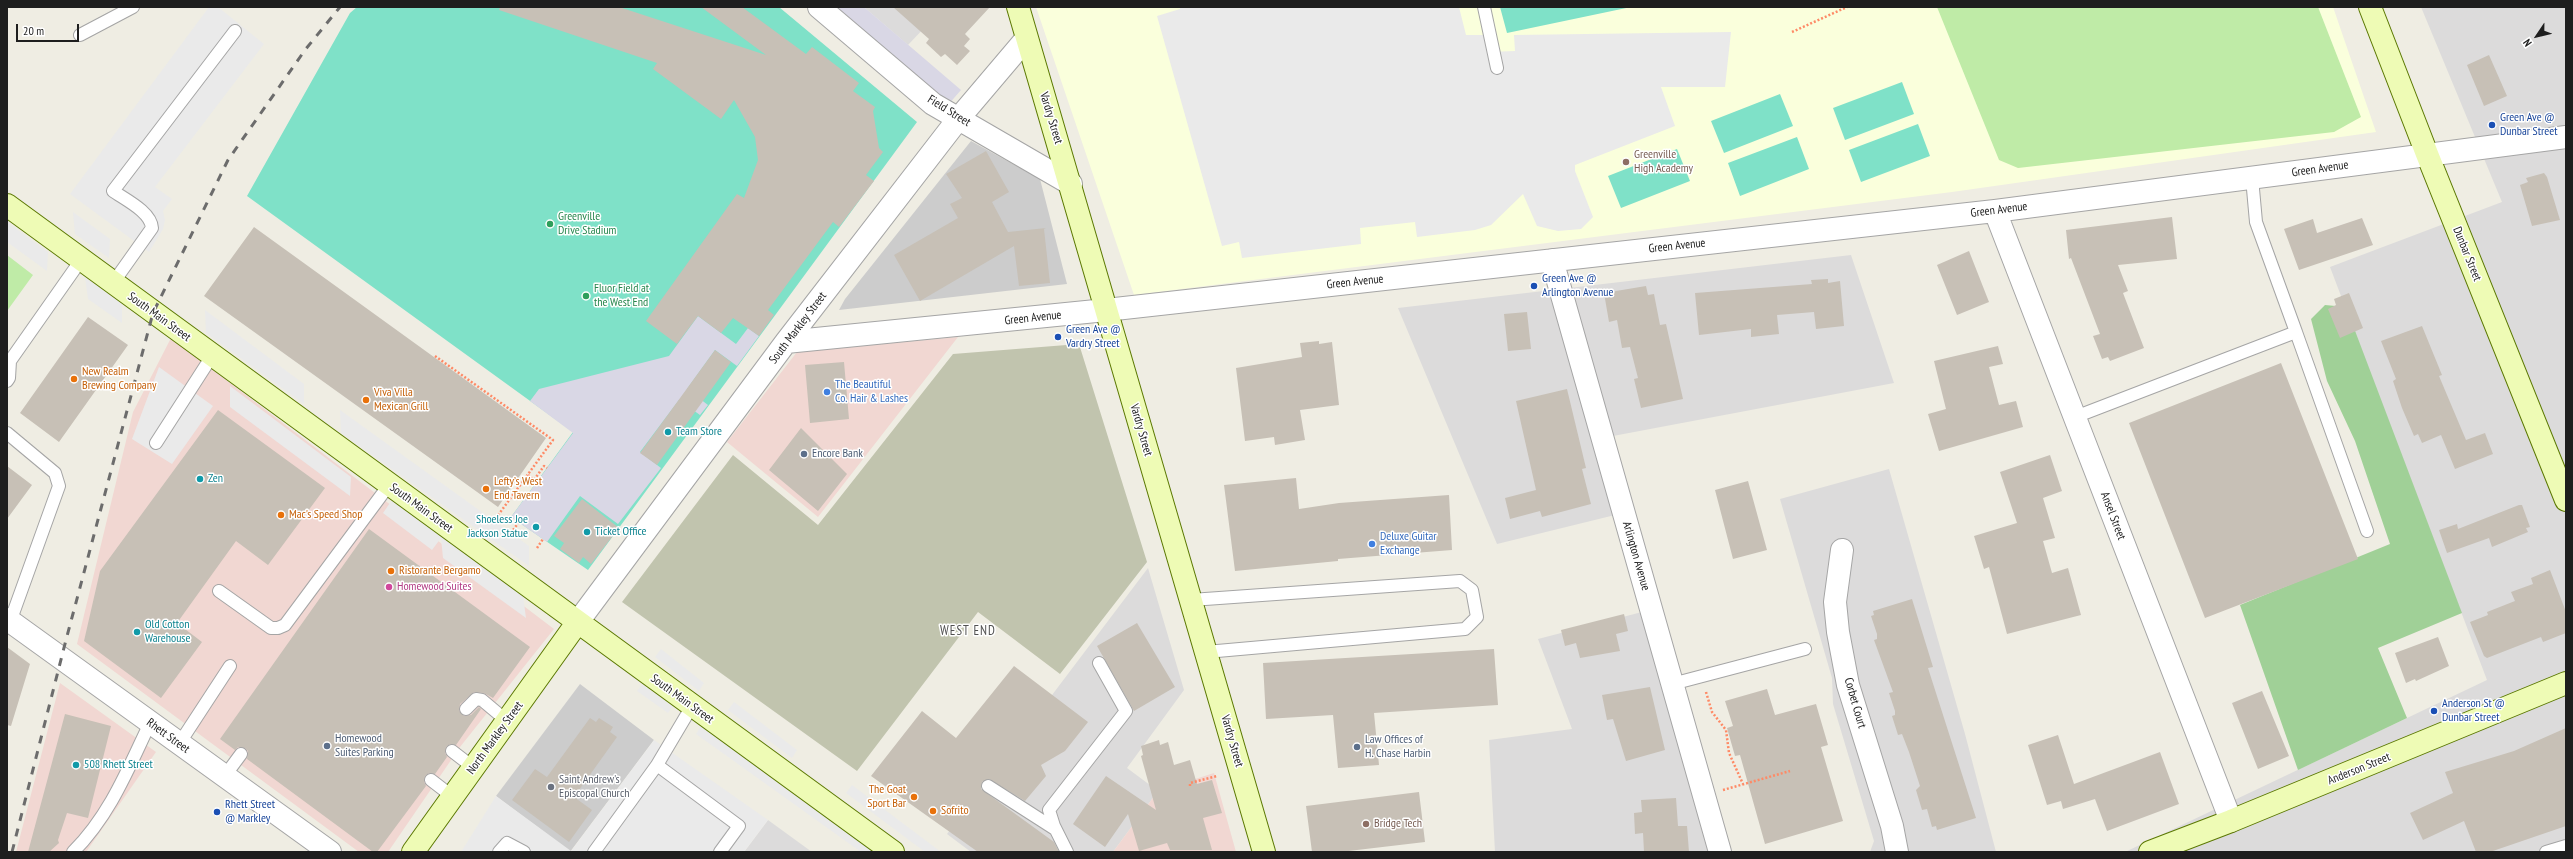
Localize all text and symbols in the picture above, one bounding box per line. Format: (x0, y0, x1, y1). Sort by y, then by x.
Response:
scale bar (18, 16, 81, 42)
north arrow (2517, 16, 2557, 56)
text: 20 m (23, 23, 44, 38)
text: N (2520, 36, 2535, 49)
street label: Vardry Street (1036, 90, 1066, 146)
street label: Field Street (925, 92, 973, 130)
place label: Green Ave @ Dunbar Street (2500, 111, 2557, 139)
marker: Green Ave @ Dunbar Street (2487, 120, 2497, 130)
place label: Greenville High Academy (1634, 148, 1693, 176)
marker: Greenville High Academy (1621, 157, 1631, 167)
street label: Green Avenue (2291, 158, 2349, 180)
street label: Green Avenue (1970, 199, 2028, 221)
place label: Greenville Drive Stadium (558, 210, 616, 238)
marker: Greenville Drive Stadium (545, 219, 555, 229)
street label: Dunbar Street (2450, 225, 2484, 283)
street label: Green Avenue (1648, 236, 1706, 256)
street label: Green Avenue (1326, 272, 1384, 292)
place label: Green Ave @ Arlington Avenue (1542, 272, 1613, 300)
marker: Green Ave @ Arlington Avenue (1529, 281, 1539, 291)
place label: Fluor Field at the West End (594, 282, 649, 310)
street label: South Main Street (125, 289, 193, 345)
street label: South Markley Street (766, 289, 830, 367)
marker: Fluor Field at the West End (581, 291, 591, 301)
street label: Green Avenue (1004, 308, 1062, 328)
place label: Green Ave @ Vardry Street (1066, 323, 1121, 351)
marker: Green Ave @ Vardry Street (1053, 332, 1063, 342)
place label: New Realm Brewing Company (82, 365, 156, 393)
marker: New Realm Brewing Company (69, 374, 79, 384)
place label: The Beautiful Co. Hair & Lashes (835, 378, 908, 406)
place label: Viva Villa Mexican Grill (374, 386, 428, 414)
marker: The Beautiful Co. Hair & Lashes (822, 387, 832, 397)
marker: Viva Villa Mexican Grill (361, 395, 371, 405)
street label: Vardry Street (1127, 402, 1155, 458)
place label: Team Store (676, 425, 722, 439)
marker: Team Store (663, 427, 673, 437)
place label: Encore Bank (812, 447, 863, 461)
marker: Encore Bank (799, 449, 809, 459)
place label: Zen (208, 472, 223, 486)
marker: Zen (195, 474, 205, 484)
place label: Lefty’s West End Tavern (494, 475, 542, 503)
street label: South Main Street (387, 480, 455, 536)
marker: Lefty’s West End Tavern (481, 484, 491, 494)
street label: Ansel Street (2097, 490, 2129, 542)
place label: Mac's Speed Shop (289, 508, 363, 522)
marker: Mac's Speed Shop (276, 510, 286, 520)
place label: Shoeless Joe Jackson Statue (468, 513, 528, 541)
street label: Arlington Avenue (1619, 520, 1653, 592)
marker: Shoeless Joe Jackson Statue (531, 522, 541, 532)
place label: Ticket Office (595, 525, 647, 539)
marker: Ticket Office (582, 527, 592, 537)
place label: Deluxe Guitar Exchange (1380, 530, 1437, 558)
marker: Deluxe Guitar Exchange (1367, 539, 1377, 549)
place label: Ristorante Bergamo (399, 564, 481, 578)
marker: Ristorante Bergamo (386, 566, 396, 576)
place label: Homewood Suites (397, 580, 472, 594)
marker: Homewood Suites (384, 582, 394, 592)
place label: Old Cotton Warehouse (145, 618, 190, 646)
district label: WEST END (940, 623, 996, 639)
marker: Old Cotton Warehouse (132, 627, 142, 637)
street label: South Main Street (648, 671, 716, 727)
street label: Corbet Court (1841, 676, 1869, 730)
place label: Anderson St @ Dunbar Street (2442, 697, 2505, 725)
street label: North Markley Street (464, 699, 526, 777)
marker: Anderson St @ Dunbar Street (2429, 706, 2439, 716)
street label: Vardry Street (1218, 713, 1246, 769)
street label: Rhett Street (144, 715, 192, 757)
place label: Homewood Suites Parking (335, 732, 394, 760)
place label: Law Offices of H. Chase Harbin (1365, 733, 1431, 761)
marker: Homewood Suites Parking (322, 741, 332, 751)
marker: Law Offices of H. Chase Harbin (1352, 742, 1362, 752)
street label: Anderson Street (2326, 750, 2392, 788)
place label: 508 Rhett Street (84, 758, 153, 772)
marker: 508 Rhett Street (71, 760, 81, 770)
place label: Saint Andrew's Episcopal Church (559, 773, 629, 801)
marker: Saint Andrew's Episcopal Church (546, 782, 556, 792)
place label: The Goat Sport Bar (867, 783, 906, 811)
marker: The Goat Sport Bar (909, 792, 919, 802)
place label: Rhett Street @ Markley (225, 798, 275, 826)
place label: Sofrito (941, 804, 969, 818)
marker: Sofrito (928, 806, 938, 816)
marker: Rhett Street @ Markley (212, 807, 222, 817)
place label: Bridge Tech (1374, 817, 1422, 831)
marker: Bridge Tech (1361, 819, 1371, 829)

